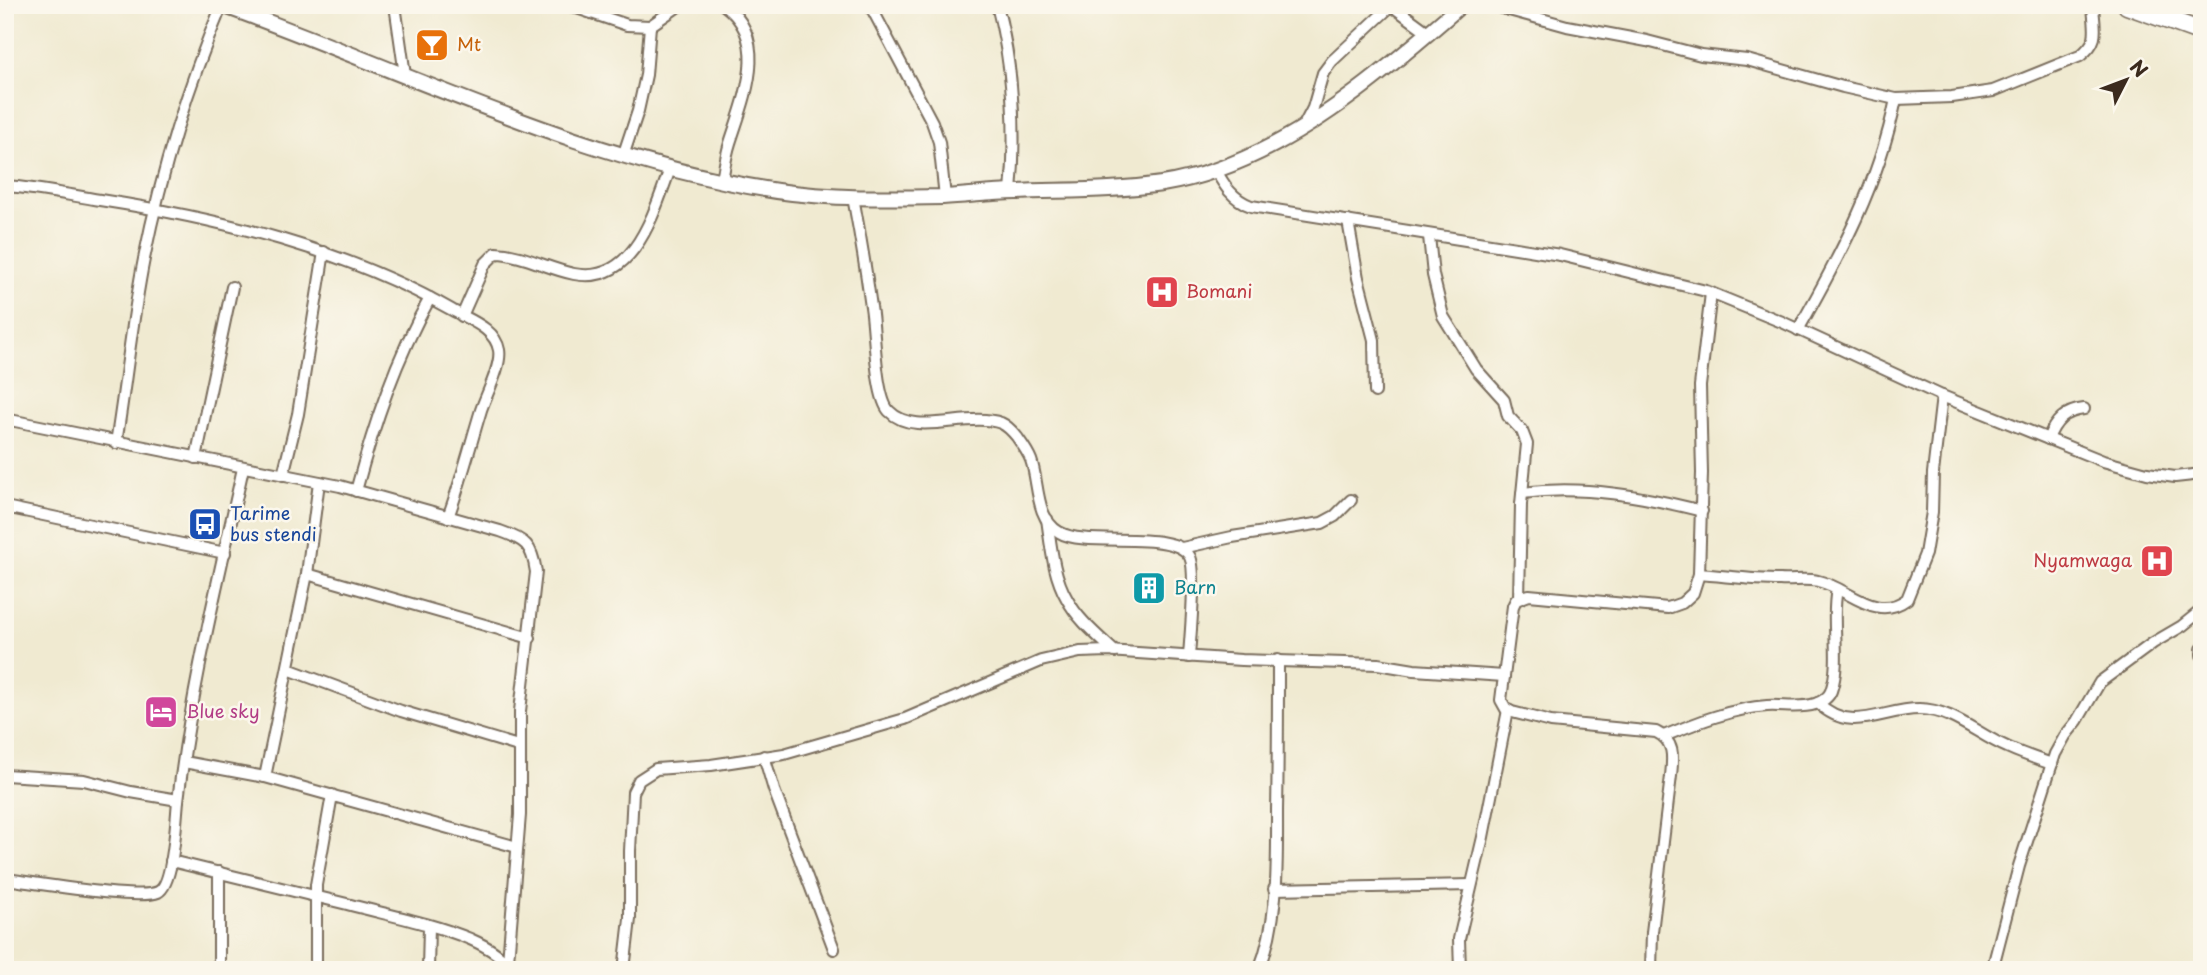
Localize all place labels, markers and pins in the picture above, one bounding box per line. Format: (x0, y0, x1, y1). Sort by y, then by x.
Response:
bar icon: Mt (413, 26, 451, 64)
place label: Mt (457, 30, 481, 57)
hospital icon: Bomani (1143, 273, 1181, 311)
place label: Bomani (1186, 277, 1252, 304)
place label: Tarime bus stendi (230, 499, 317, 547)
bus stop icon: Tarime bus stendi (186, 505, 224, 543)
hospital icon: Nyamwaga (2138, 542, 2176, 580)
place label: Nyamwaga (2033, 546, 2133, 573)
building icon: Barn (1130, 569, 1168, 607)
place label: Barn (1174, 573, 1216, 600)
hotel icon: Blue sky (142, 693, 180, 731)
place label: Blue sky (186, 697, 260, 724)

